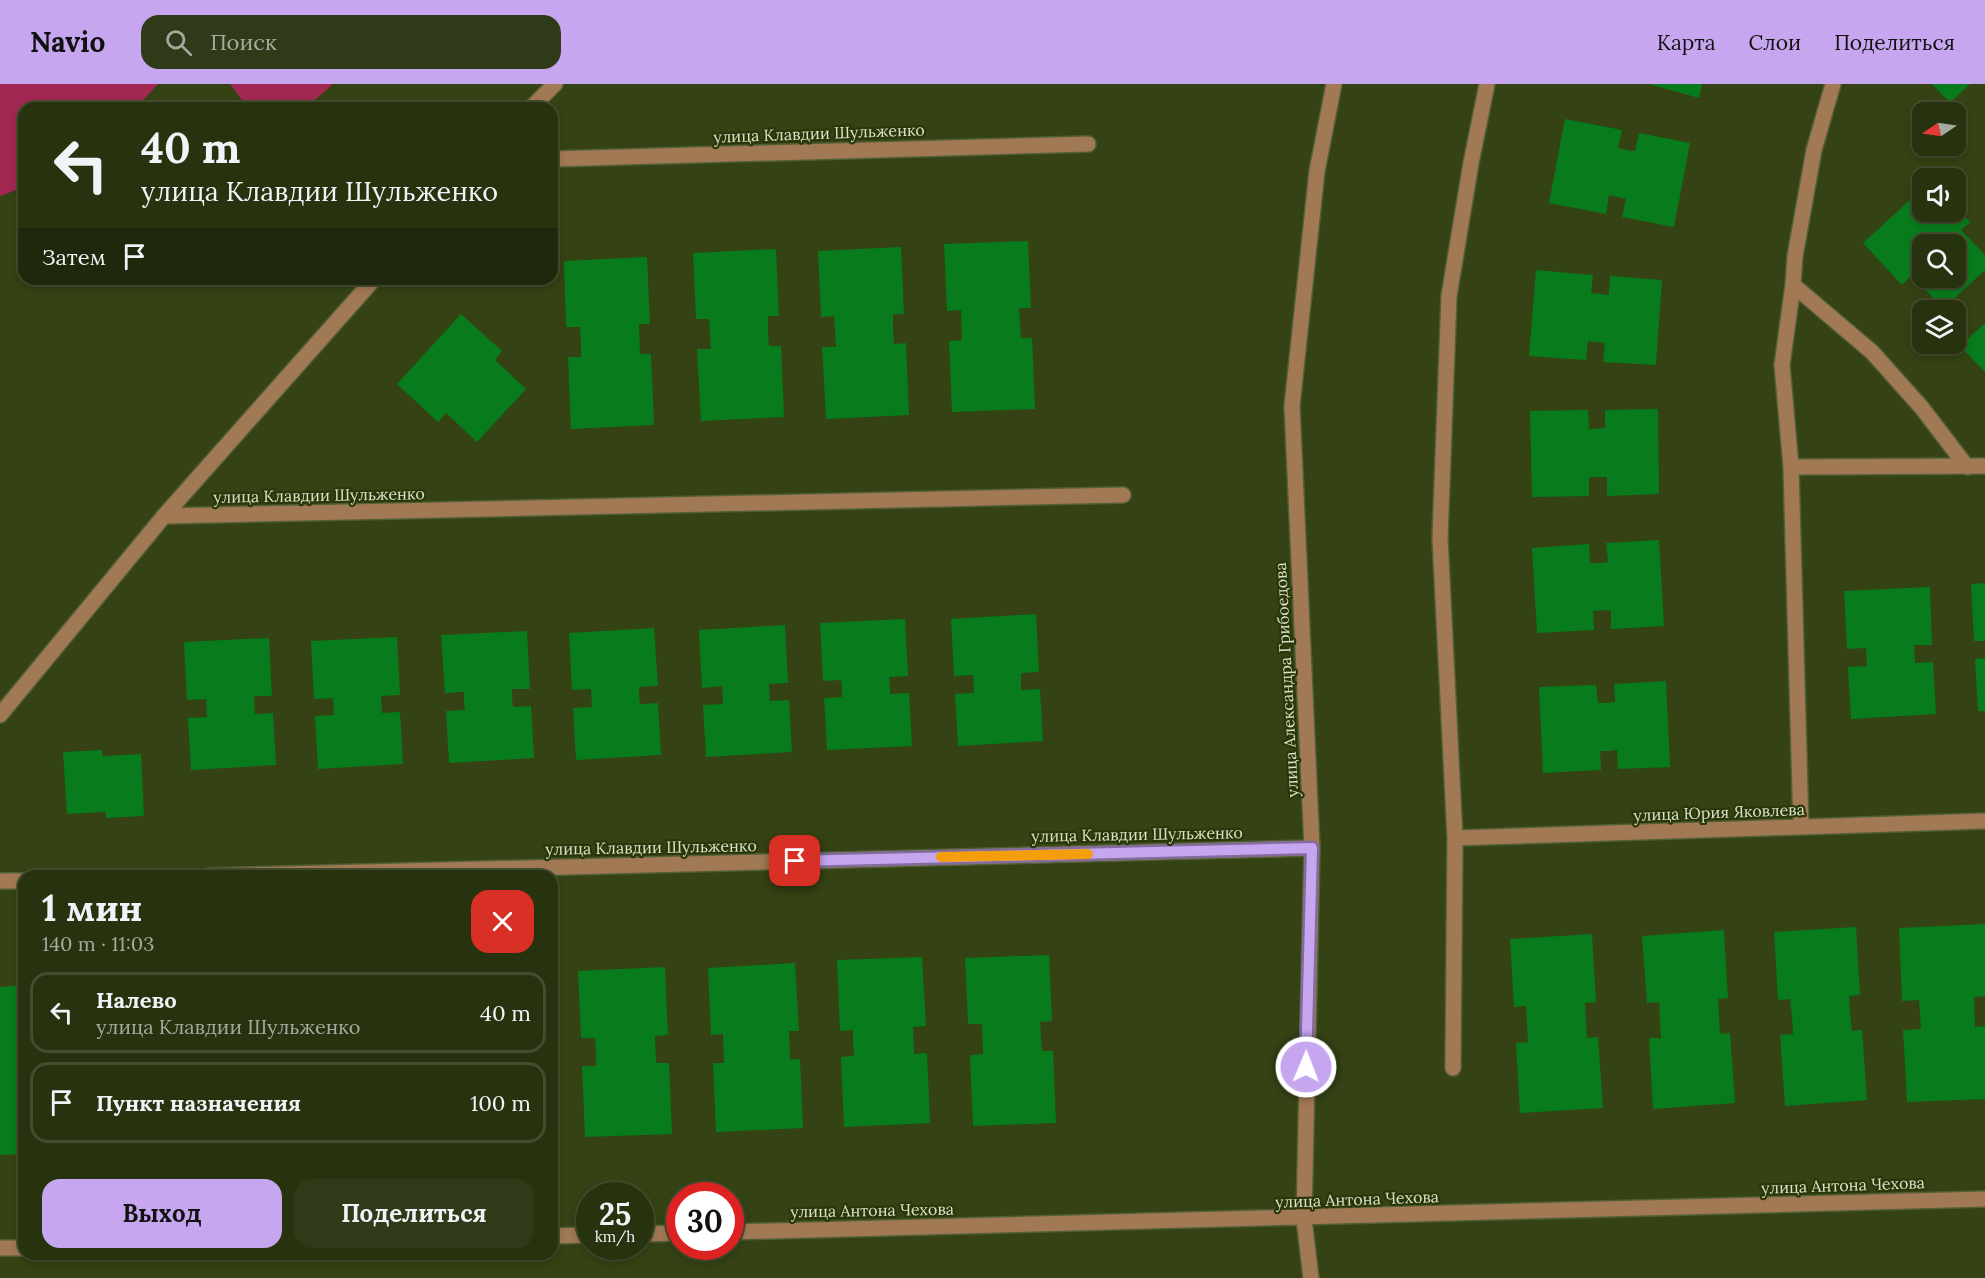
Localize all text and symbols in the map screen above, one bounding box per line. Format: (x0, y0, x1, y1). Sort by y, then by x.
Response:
search box (141, 15, 561, 69)
text: Navio (30, 24, 105, 60)
icon: search (162, 26, 195, 59)
text: Поиск (210, 28, 277, 56)
text: Карта (1657, 29, 1716, 56)
text: Слои (1749, 29, 1801, 56)
text: Поделиться (1834, 29, 1955, 56)
north arrow (1912, 102, 1966, 156)
map controls (1912, 102, 1966, 354)
street label: улица Клавдии Шульженко (713, 119, 925, 147)
text: 40 m (141, 121, 240, 175)
icon: left (42, 126, 120, 204)
button: sound (1912, 168, 1966, 222)
text: улица Клавдии Шульженко (141, 174, 498, 208)
button: search (1912, 234, 1966, 288)
icon: arrive (118, 240, 151, 273)
text: Затем (42, 243, 106, 271)
button: layers (1912, 300, 1966, 354)
street label: улица Клавдии Шульженко (213, 483, 425, 507)
street label: улица Александра Грибоедова (1270, 562, 1302, 798)
street label: улица Юрия Яковлева (1633, 799, 1805, 825)
street label: улица Клавдии Шульженко (1031, 822, 1243, 846)
street label: улица Клавдии Шульженко (545, 835, 757, 859)
pin (769, 835, 820, 886)
icon: arrive (778, 844, 811, 877)
text: 1 мин (42, 885, 143, 931)
button: close (471, 890, 534, 953)
text: 140 m · 11:03 (42, 931, 154, 956)
text: Налево (96, 986, 177, 1014)
icon: left (45, 996, 78, 1029)
text: 40 m (480, 999, 531, 1027)
text: улица Клавдии Шульженко (96, 1014, 361, 1039)
position arrow (1274, 1035, 1338, 1099)
icon: arrive (45, 1086, 78, 1119)
text: Пункт назначения (96, 1089, 301, 1117)
text: 100 m (470, 1089, 531, 1117)
street label: улица Антона Чехова (1761, 1172, 1925, 1198)
button: Выход (42, 1179, 282, 1248)
button: Поделиться (294, 1179, 534, 1248)
speed limit sign: 30 (666, 1182, 744, 1260)
street label: улица Антона Чехова (1275, 1186, 1439, 1212)
text: 25 (599, 1195, 631, 1233)
street label: улица Антона Чехова (790, 1199, 954, 1221)
text: km/h (595, 1227, 635, 1246)

